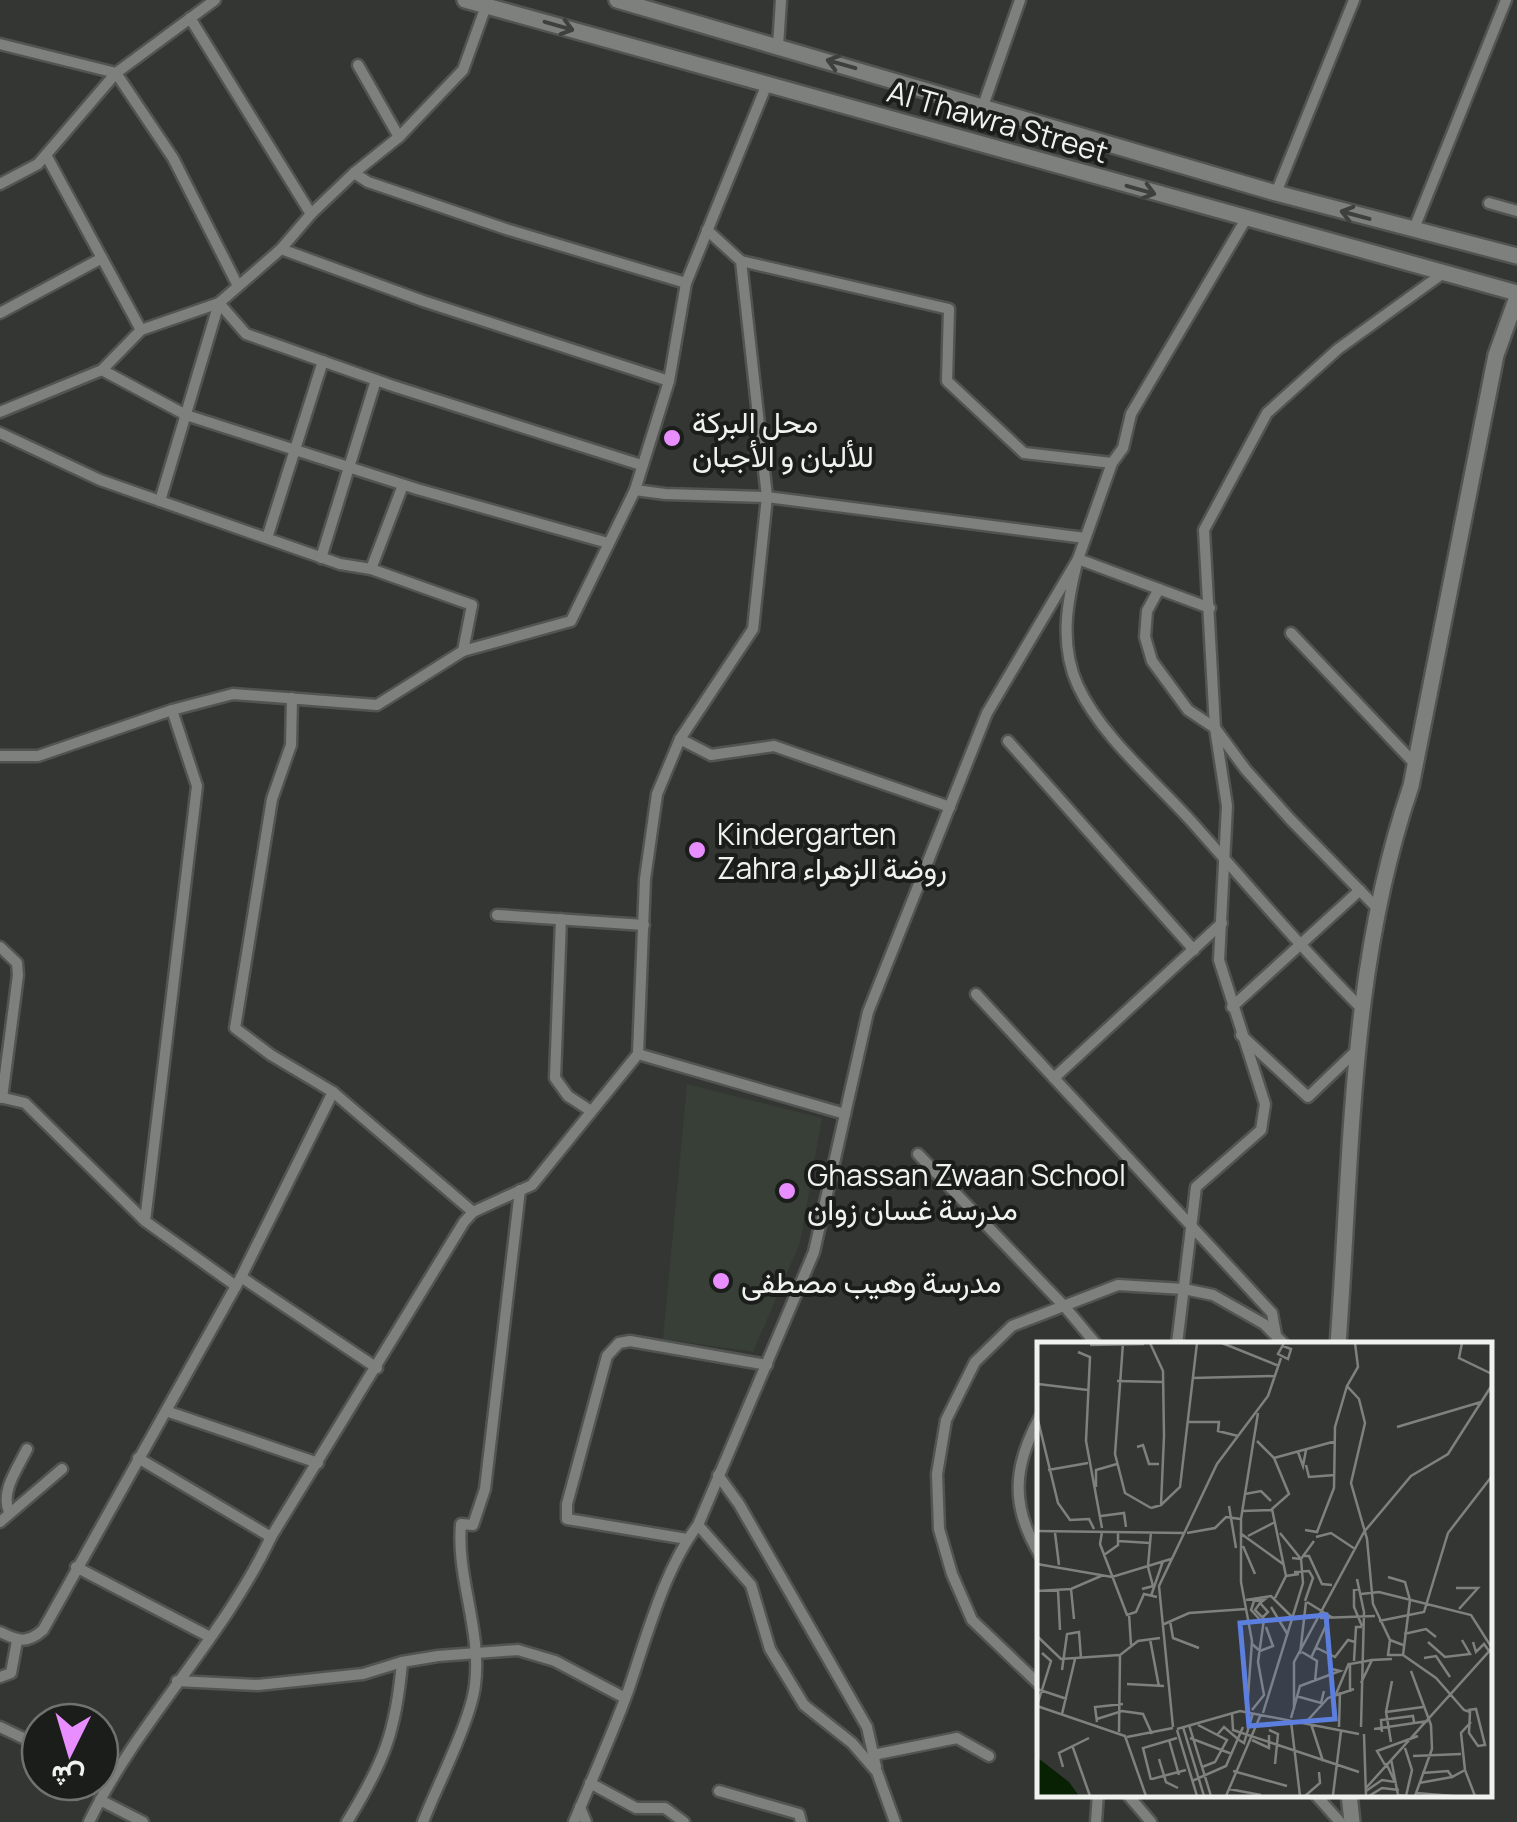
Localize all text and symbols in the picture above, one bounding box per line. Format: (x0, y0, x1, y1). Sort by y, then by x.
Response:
one-way arrow (543, 18, 574, 36)
one-way arrow (826, 54, 857, 73)
street label: Al Thawra Street (883, 70, 1113, 172)
one-way arrow (1125, 181, 1156, 200)
one-way arrow (1339, 205, 1371, 223)
place label: محل البركة للألبان و الأجبان (692, 401, 874, 476)
marker: محل البركة للألبان و الأجبان (661, 427, 683, 449)
place label: Kindergarten Zahra روضة الزهراء (717, 813, 947, 888)
marker: Kindergarten Zahra روضة الزهراء (686, 839, 708, 861)
place label: Ghassan Zwaan School مدرسة غسان زوان (807, 1154, 1126, 1229)
marker: Ghassan Zwaan School مدرسة غسان زوان (776, 1180, 798, 1202)
place label: مدرسة وهيب مصطفى (741, 1261, 1001, 1302)
marker: مدرسة وهيب مصطفى (710, 1270, 732, 1292)
inset map (1037, 1342, 1492, 1797)
north arrow (20, 1702, 120, 1802)
text: ش (49, 1758, 86, 1798)

